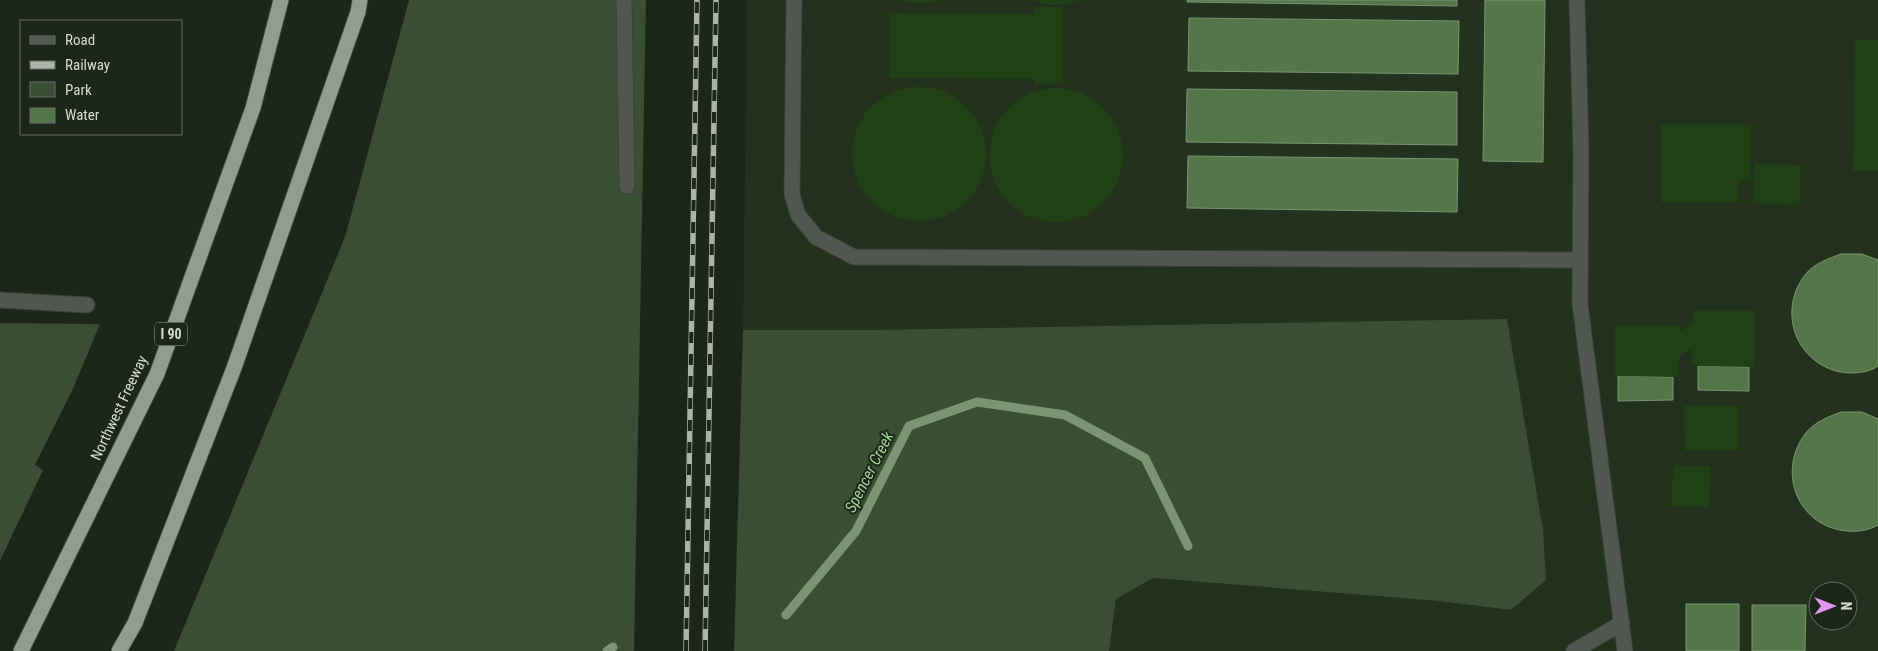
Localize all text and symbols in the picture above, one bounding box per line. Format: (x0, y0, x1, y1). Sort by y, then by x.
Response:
legend (20, 20, 182, 135)
text: Road (65, 31, 95, 49)
text: Railway (65, 56, 110, 74)
text: Park (65, 81, 92, 99)
text: Water (65, 106, 100, 124)
road number: I 90 (155, 322, 187, 346)
street label: Northwest Freeway (87, 353, 151, 463)
water label: Spencer Creek (841, 427, 898, 516)
north arrow (1808, 581, 1858, 631)
text: N (1838, 602, 1854, 610)

